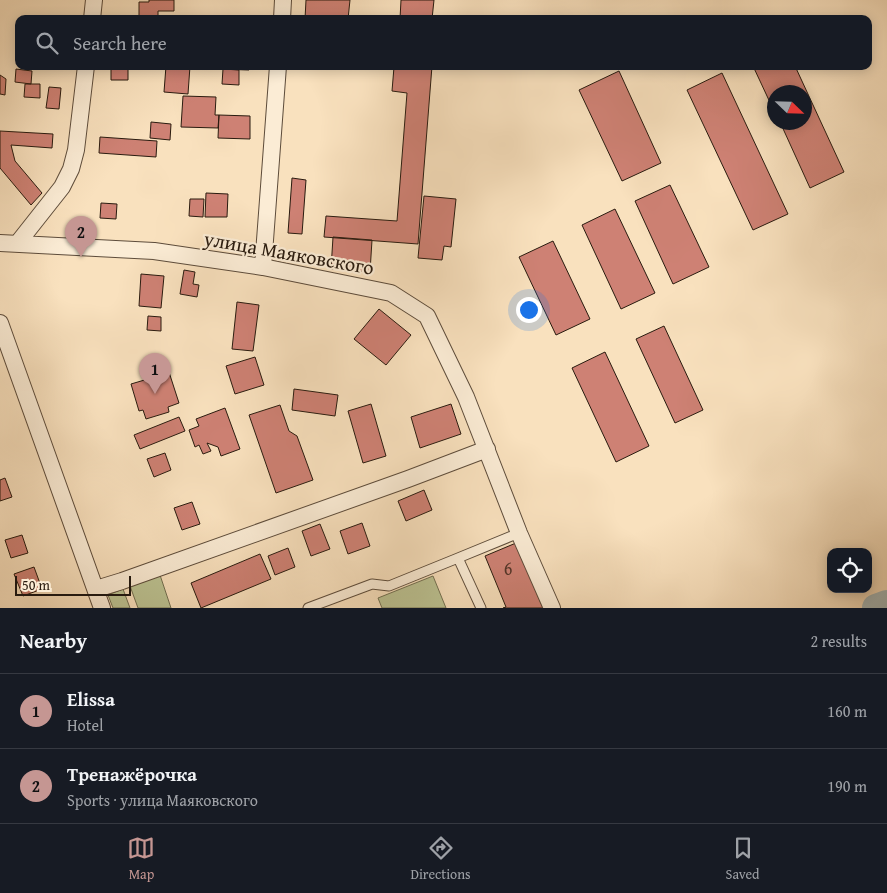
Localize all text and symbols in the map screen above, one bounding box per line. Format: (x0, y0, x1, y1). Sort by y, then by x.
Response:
search box (15, 15, 872, 70)
icon: search (33, 29, 61, 57)
text: Search here (73, 29, 167, 57)
north arrow (767, 85, 812, 130)
pin: 2 (65, 216, 97, 257)
street label: улица Маяковского (201, 223, 376, 282)
your location (516, 297, 542, 323)
pin: 1 (139, 353, 171, 394)
map controls (827, 548, 872, 593)
button: locate (827, 548, 872, 593)
house number: 6 (504, 555, 512, 582)
scale bar (15, 573, 131, 596)
text: 50 m (22, 575, 50, 595)
text: Nearby (20, 625, 87, 656)
text: 2 results (810, 629, 867, 653)
text: Elissa (67, 685, 115, 713)
text: 1 (32, 699, 40, 723)
text: 160 m (827, 699, 867, 723)
text: Hotel (67, 713, 103, 737)
text: Тренажёрочка (67, 760, 197, 788)
text: 2 (32, 774, 40, 798)
text: 190 m (827, 774, 867, 798)
text: Sports · улица Маяковского (67, 788, 258, 812)
tab: Map (127, 834, 155, 884)
tab: Directions (410, 834, 471, 884)
tab: Saved (726, 834, 760, 884)

